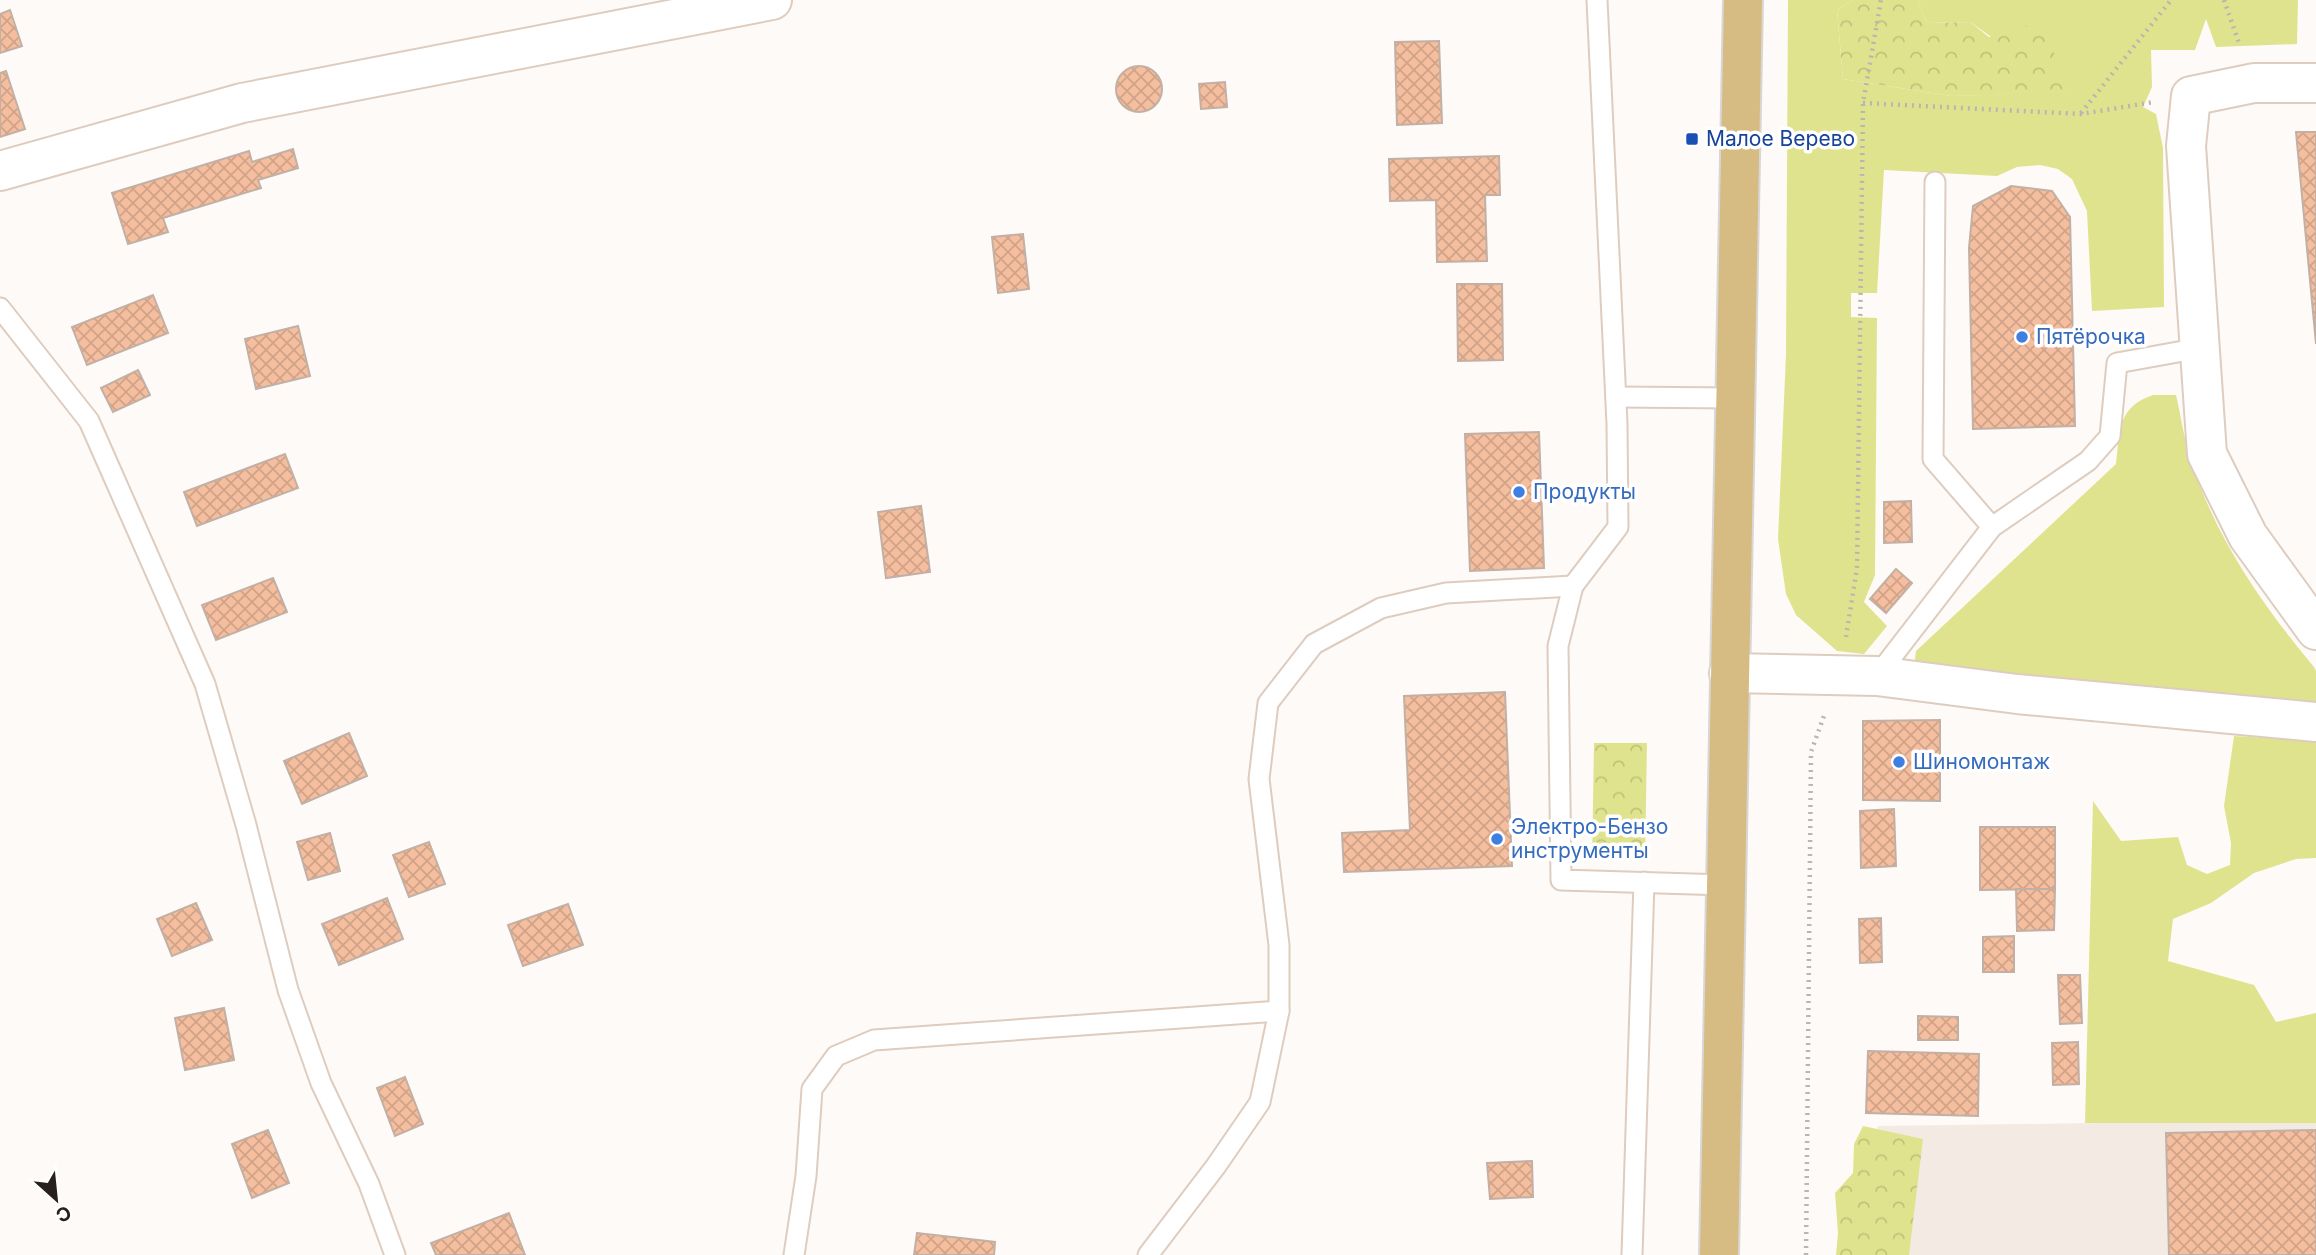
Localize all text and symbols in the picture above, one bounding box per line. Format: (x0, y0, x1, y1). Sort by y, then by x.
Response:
place label: Малое Верево (1706, 126, 1855, 151)
marker: Малое Верево (1684, 131, 1700, 147)
place label: Пятёрочка (2036, 324, 2146, 349)
marker: Пятёрочка (2014, 329, 2030, 345)
place label: Продукты (1533, 479, 1636, 504)
marker: Продукты (1511, 484, 1527, 500)
place label: Шиномонтаж (1913, 749, 2050, 774)
marker: Шиномонтаж (1891, 754, 1907, 770)
place label: Электро-Бензо инструменты (1511, 814, 1668, 863)
marker: Электро-Бензо инструменты (1489, 831, 1505, 847)
north arrow (21, 1164, 91, 1234)
text: С (52, 1200, 75, 1227)

